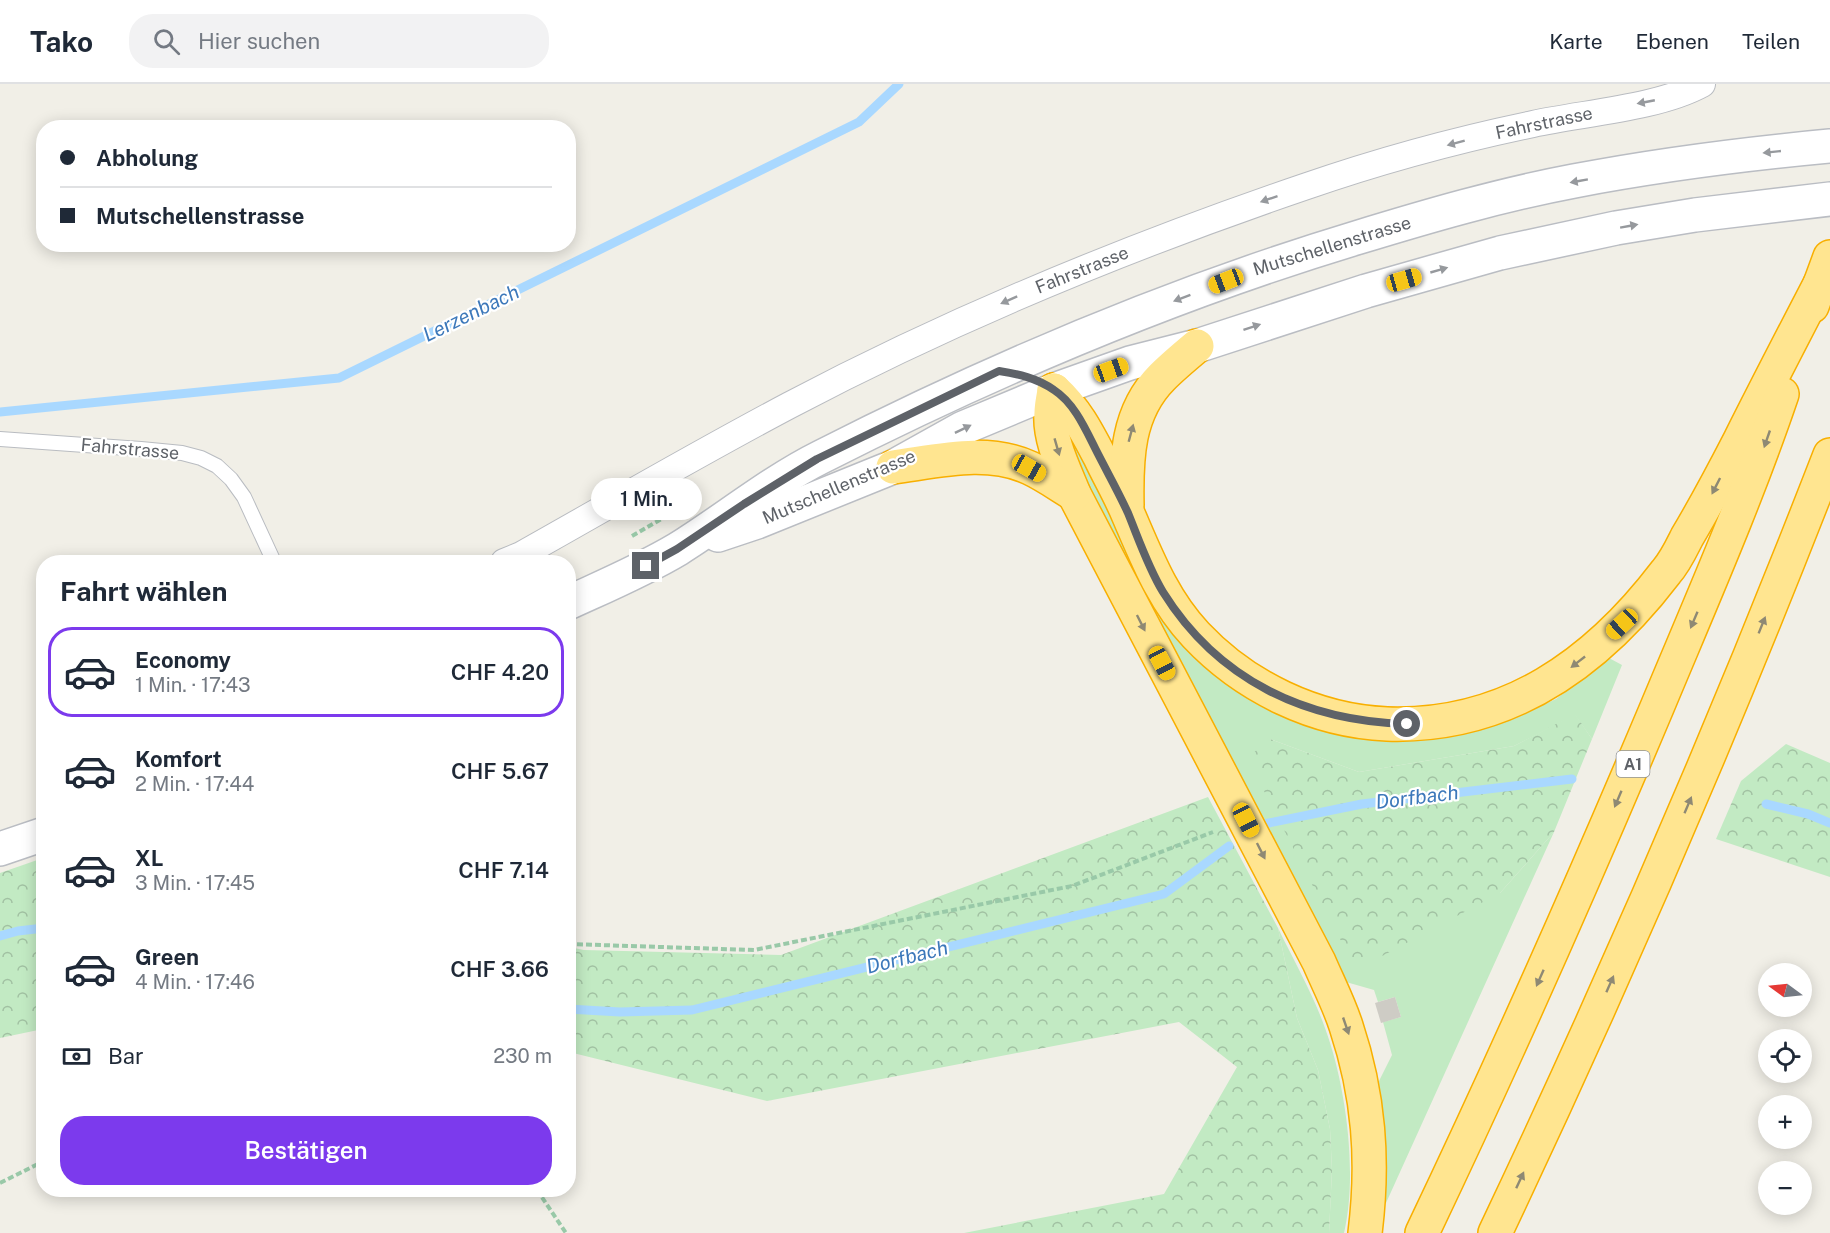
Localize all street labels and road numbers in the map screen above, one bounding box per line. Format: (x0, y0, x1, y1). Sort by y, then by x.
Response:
street label: Fahrstrasse (1493, 102, 1594, 143)
street label: Mutschellenstrasse (1250, 211, 1413, 280)
street label: Fahrstrasse (1032, 241, 1131, 298)
street label: Fahrstrasse (80, 434, 180, 463)
street label: Mutschellenstrasse (759, 445, 919, 528)
road number: A1 (1616, 751, 1650, 777)

